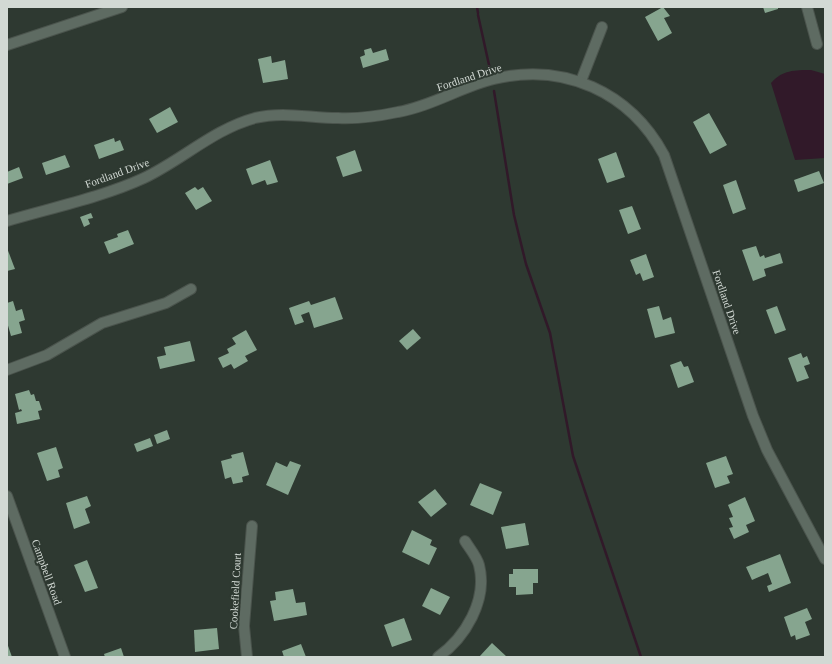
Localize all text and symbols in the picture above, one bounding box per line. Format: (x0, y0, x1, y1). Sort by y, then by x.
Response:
street label: Fordland Drive (435, 61, 503, 93)
street label: Fordland Drive (83, 156, 151, 190)
street label: Fordland Drive (710, 268, 744, 336)
street label: Campbell Road (30, 538, 65, 607)
street label: Cookefield Court (227, 552, 243, 630)

